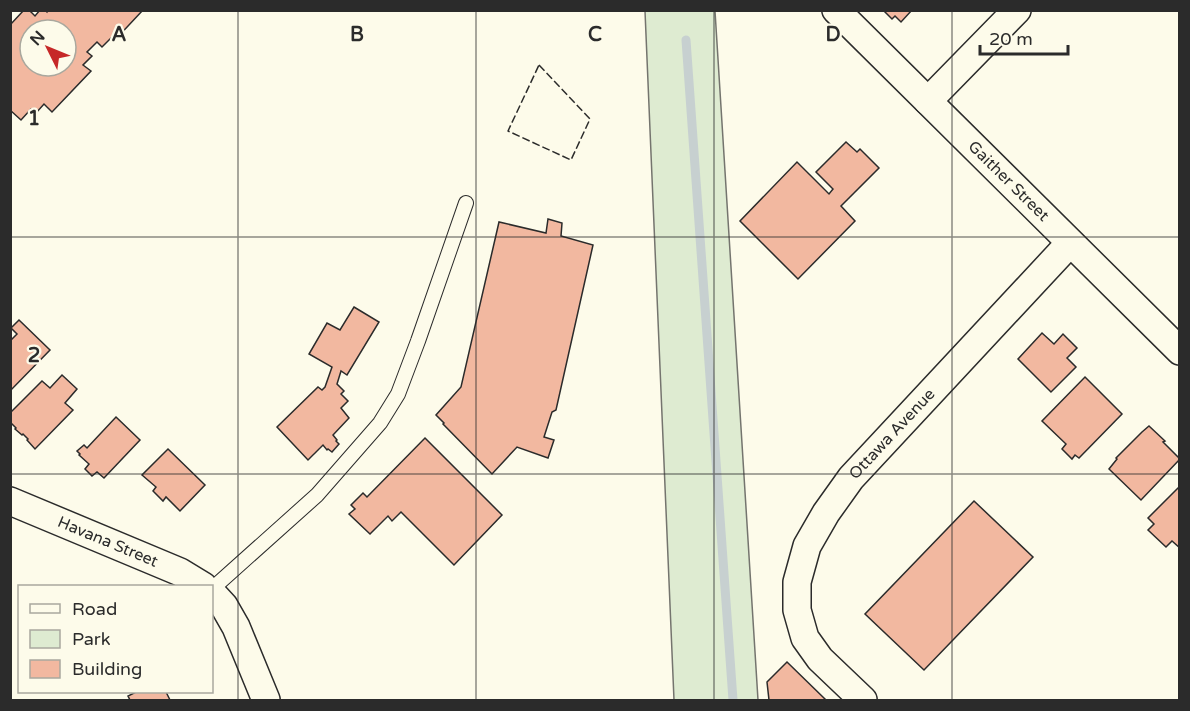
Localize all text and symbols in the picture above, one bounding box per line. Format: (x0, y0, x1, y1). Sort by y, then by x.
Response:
north arrow (18, 18, 78, 78)
scale bar (980, 18, 1068, 56)
text: A (112, 23, 127, 47)
text: B (350, 23, 364, 47)
text: C (588, 23, 602, 47)
text: D (825, 23, 841, 47)
text: N (26, 27, 49, 50)
text: 20 m (989, 28, 1033, 50)
text: 1 (28, 107, 40, 131)
street label: Gaither Street (964, 137, 1053, 226)
text: 2 (28, 344, 40, 368)
street label: Ottawa Avenue (845, 384, 939, 484)
street label: Havana Street (55, 512, 161, 572)
legend (18, 585, 213, 693)
text: Road (72, 598, 117, 620)
text: Park (72, 628, 111, 650)
text: Building (72, 658, 142, 680)

